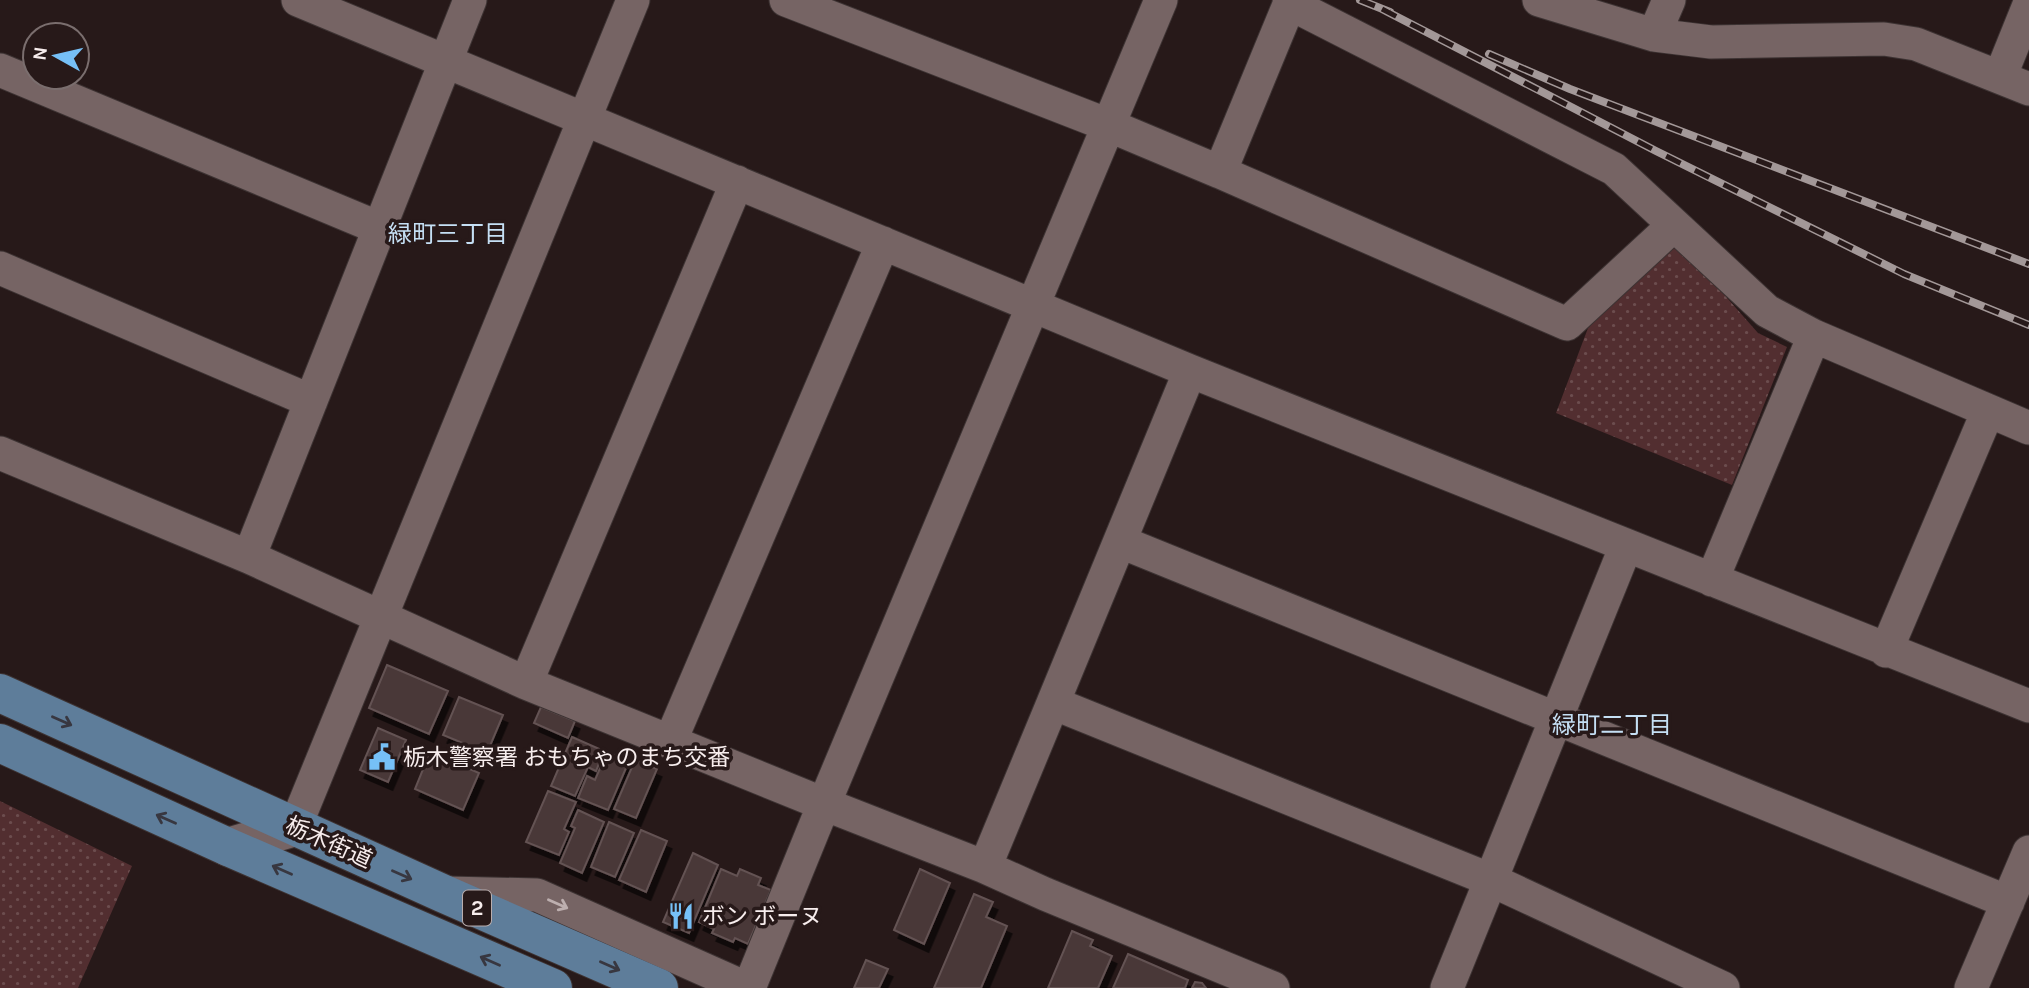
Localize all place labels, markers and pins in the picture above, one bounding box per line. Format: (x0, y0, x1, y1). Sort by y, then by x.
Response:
public building icon: 栃木警察署 おもちゃのまち交番 (367, 742, 397, 772)
place label: 栃木警察署 おもちゃのまち交番 (403, 744, 730, 771)
restaurant icon: ボン ボーヌ (666, 901, 696, 931)
place label: ボン ボーヌ (702, 903, 822, 930)

